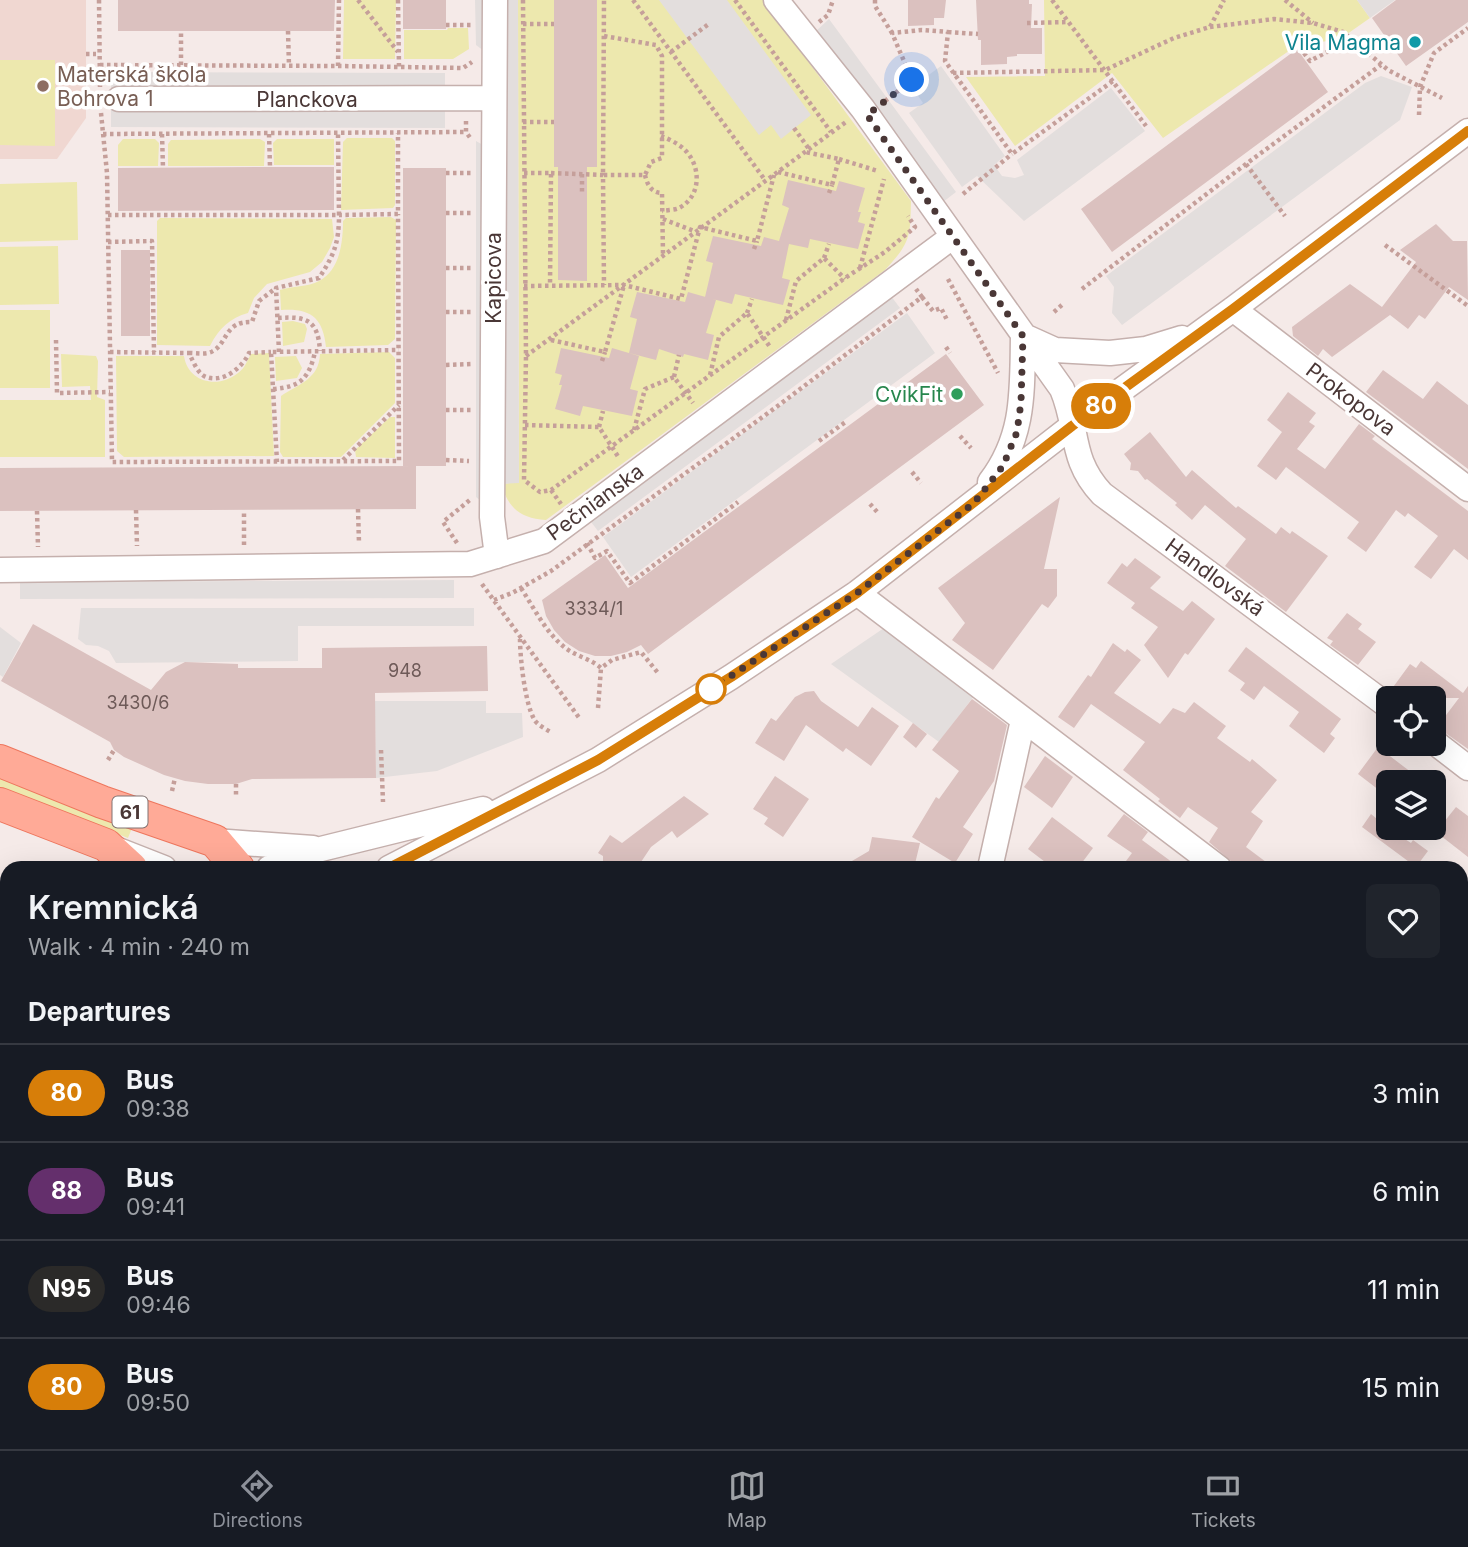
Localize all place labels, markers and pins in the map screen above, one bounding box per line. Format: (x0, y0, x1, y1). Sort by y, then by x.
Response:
place label: Vila Magma (1285, 30, 1401, 55)
marker: Vila Magma (1407, 34, 1423, 50)
place label: Materská škola Bohrova 1 (57, 62, 207, 111)
marker: Materská škola Bohrova 1 (35, 78, 51, 94)
place label: CvikFit (875, 382, 943, 407)
marker: CvikFit (949, 386, 965, 402)
unlabelled marker (696, 674, 726, 704)

